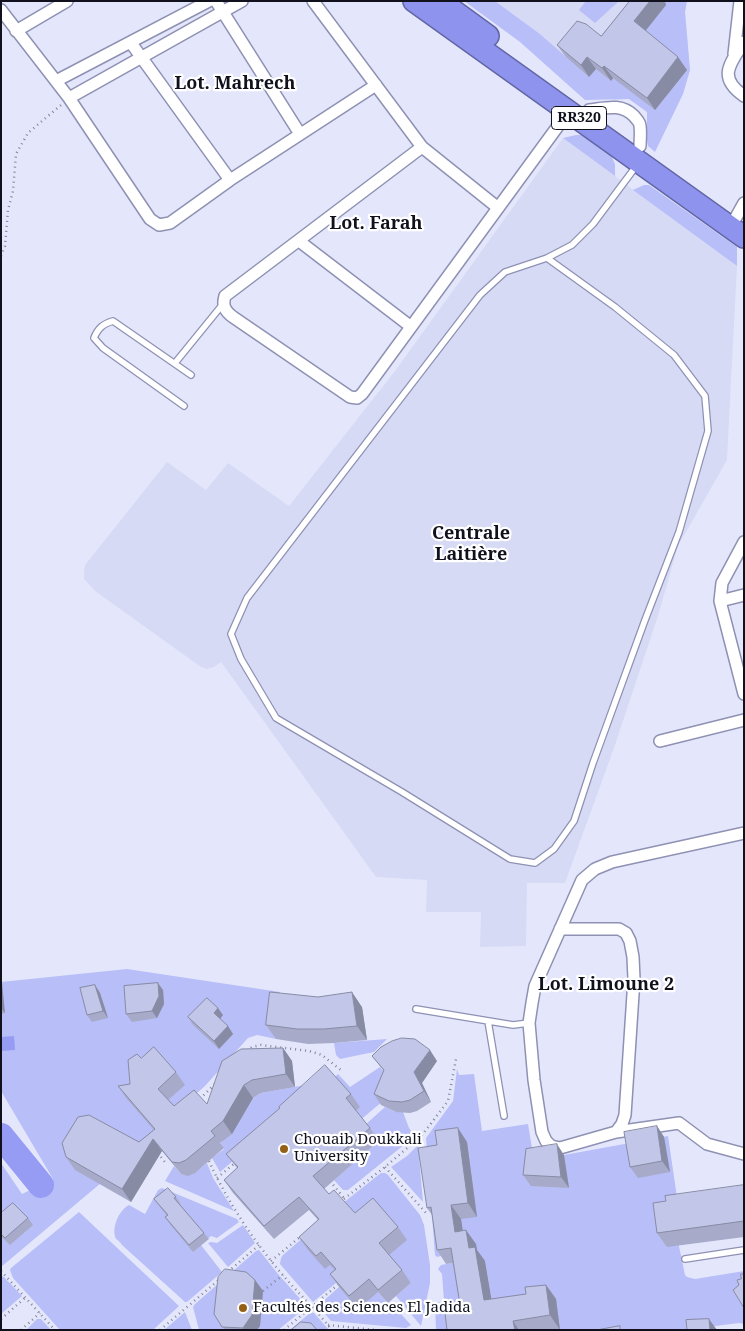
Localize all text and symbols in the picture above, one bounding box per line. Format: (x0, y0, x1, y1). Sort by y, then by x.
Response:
district label: Lot. Mahrech (174, 73, 296, 95)
road number: RR320 (552, 106, 606, 130)
district label: Lot. Farah (329, 213, 423, 235)
district label: Centrale Laitière (432, 523, 510, 566)
district label: Lot. Limoune 2 (538, 974, 674, 996)
place label: Chouaib Doukkali University (294, 1131, 422, 1166)
marker: Chouaib Doukkali University (278, 1143, 290, 1155)
place label: Facultés des Sciences El Jadida (253, 1299, 471, 1317)
marker: Facultés des Sciences El Jadida (237, 1302, 249, 1314)

